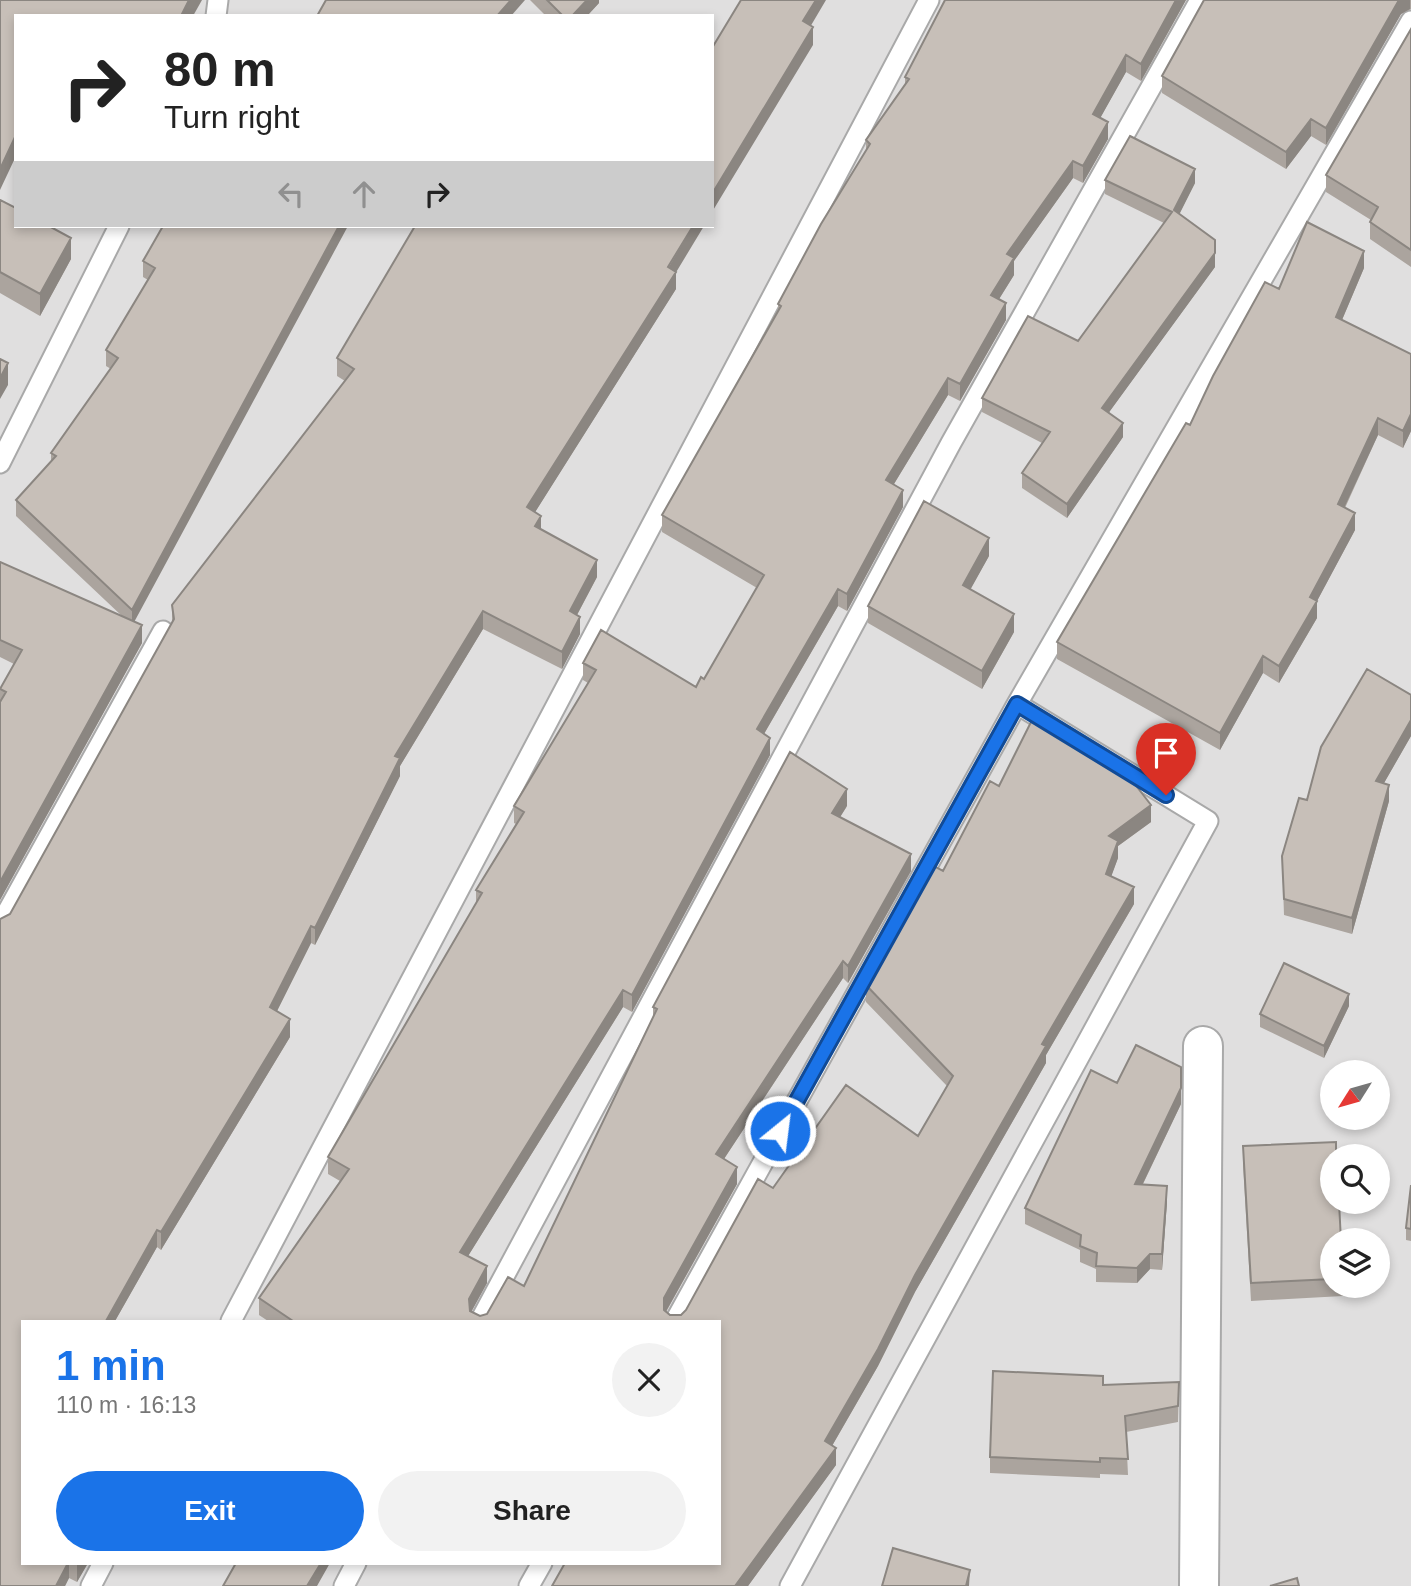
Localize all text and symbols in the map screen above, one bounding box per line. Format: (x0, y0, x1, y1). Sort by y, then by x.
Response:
icon: right (49, 42, 140, 133)
text: 80 m (164, 42, 276, 96)
text: Turn right (164, 99, 300, 135)
icon: left (272, 175, 310, 213)
icon: ahead (345, 175, 383, 213)
icon: right (418, 175, 456, 213)
pin (1136, 723, 1196, 795)
icon: arrive (1147, 734, 1185, 772)
north arrow (1320, 1060, 1390, 1130)
map controls (1320, 1060, 1390, 1298)
position arrow (743, 1094, 817, 1168)
button: search (1320, 1144, 1390, 1214)
button: layers (1320, 1228, 1390, 1298)
text: 1 min (56, 1342, 166, 1389)
button: close (612, 1343, 686, 1417)
text: 110 m · 16:13 (56, 1392, 196, 1418)
button: Exit (56, 1471, 364, 1551)
button: Share (378, 1471, 686, 1551)

